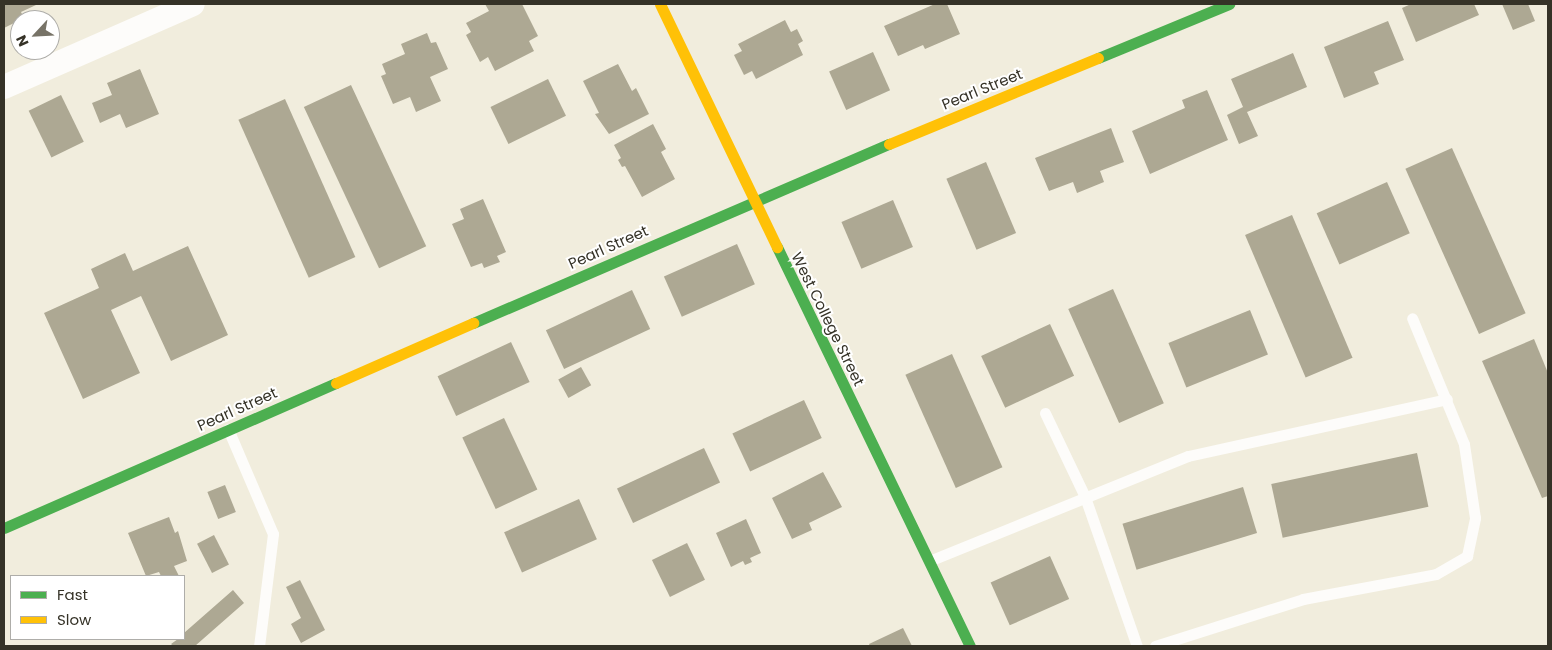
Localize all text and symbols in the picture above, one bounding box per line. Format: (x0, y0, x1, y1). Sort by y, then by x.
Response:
north arrow (10, 10, 60, 60)
text: N (11, 32, 34, 50)
street label: Pearl Street (939, 65, 1025, 113)
street label: Pearl Street (565, 221, 651, 273)
street label: West College Street (788, 249, 868, 389)
street label: Pearl Street (194, 383, 280, 435)
legend (10, 575, 185, 640)
text: Fast (57, 584, 88, 605)
text: Slow (57, 609, 91, 630)

